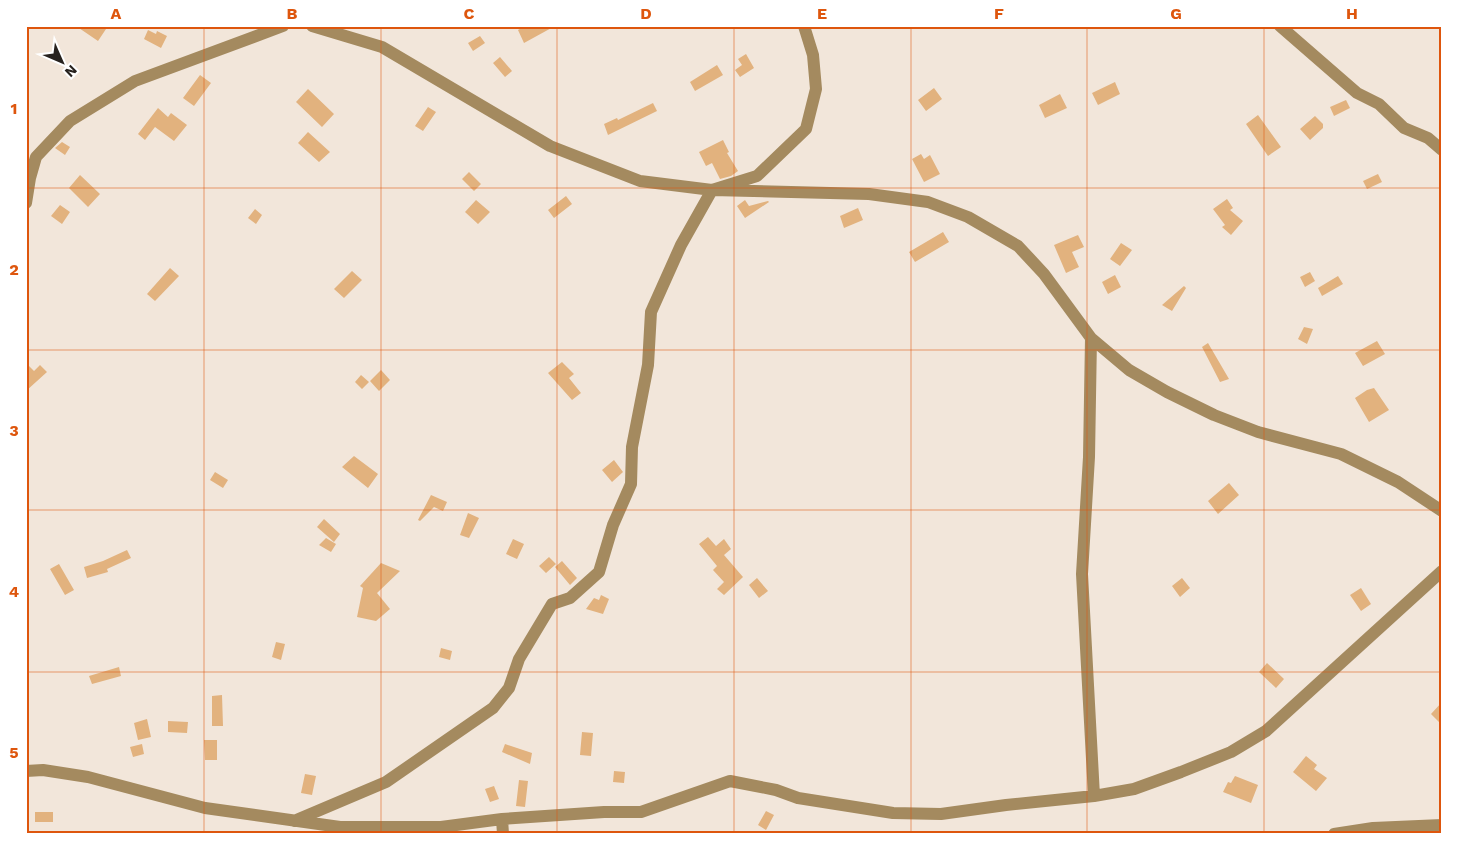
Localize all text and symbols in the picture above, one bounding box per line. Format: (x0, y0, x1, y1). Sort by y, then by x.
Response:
text: A (111, 4, 122, 23)
text: B (287, 4, 298, 23)
text: C (464, 4, 475, 23)
text: D (640, 4, 652, 23)
text: E (817, 4, 827, 23)
text: F (994, 4, 1004, 23)
text: G (1170, 4, 1182, 23)
text: H (1346, 4, 1358, 23)
north arrow (38, 38, 88, 88)
text: N (62, 62, 81, 81)
text: 1 (11, 99, 17, 118)
text: 2 (9, 260, 19, 279)
text: 3 (9, 421, 19, 440)
text: 4 (9, 582, 19, 601)
text: 5 (9, 743, 19, 762)

